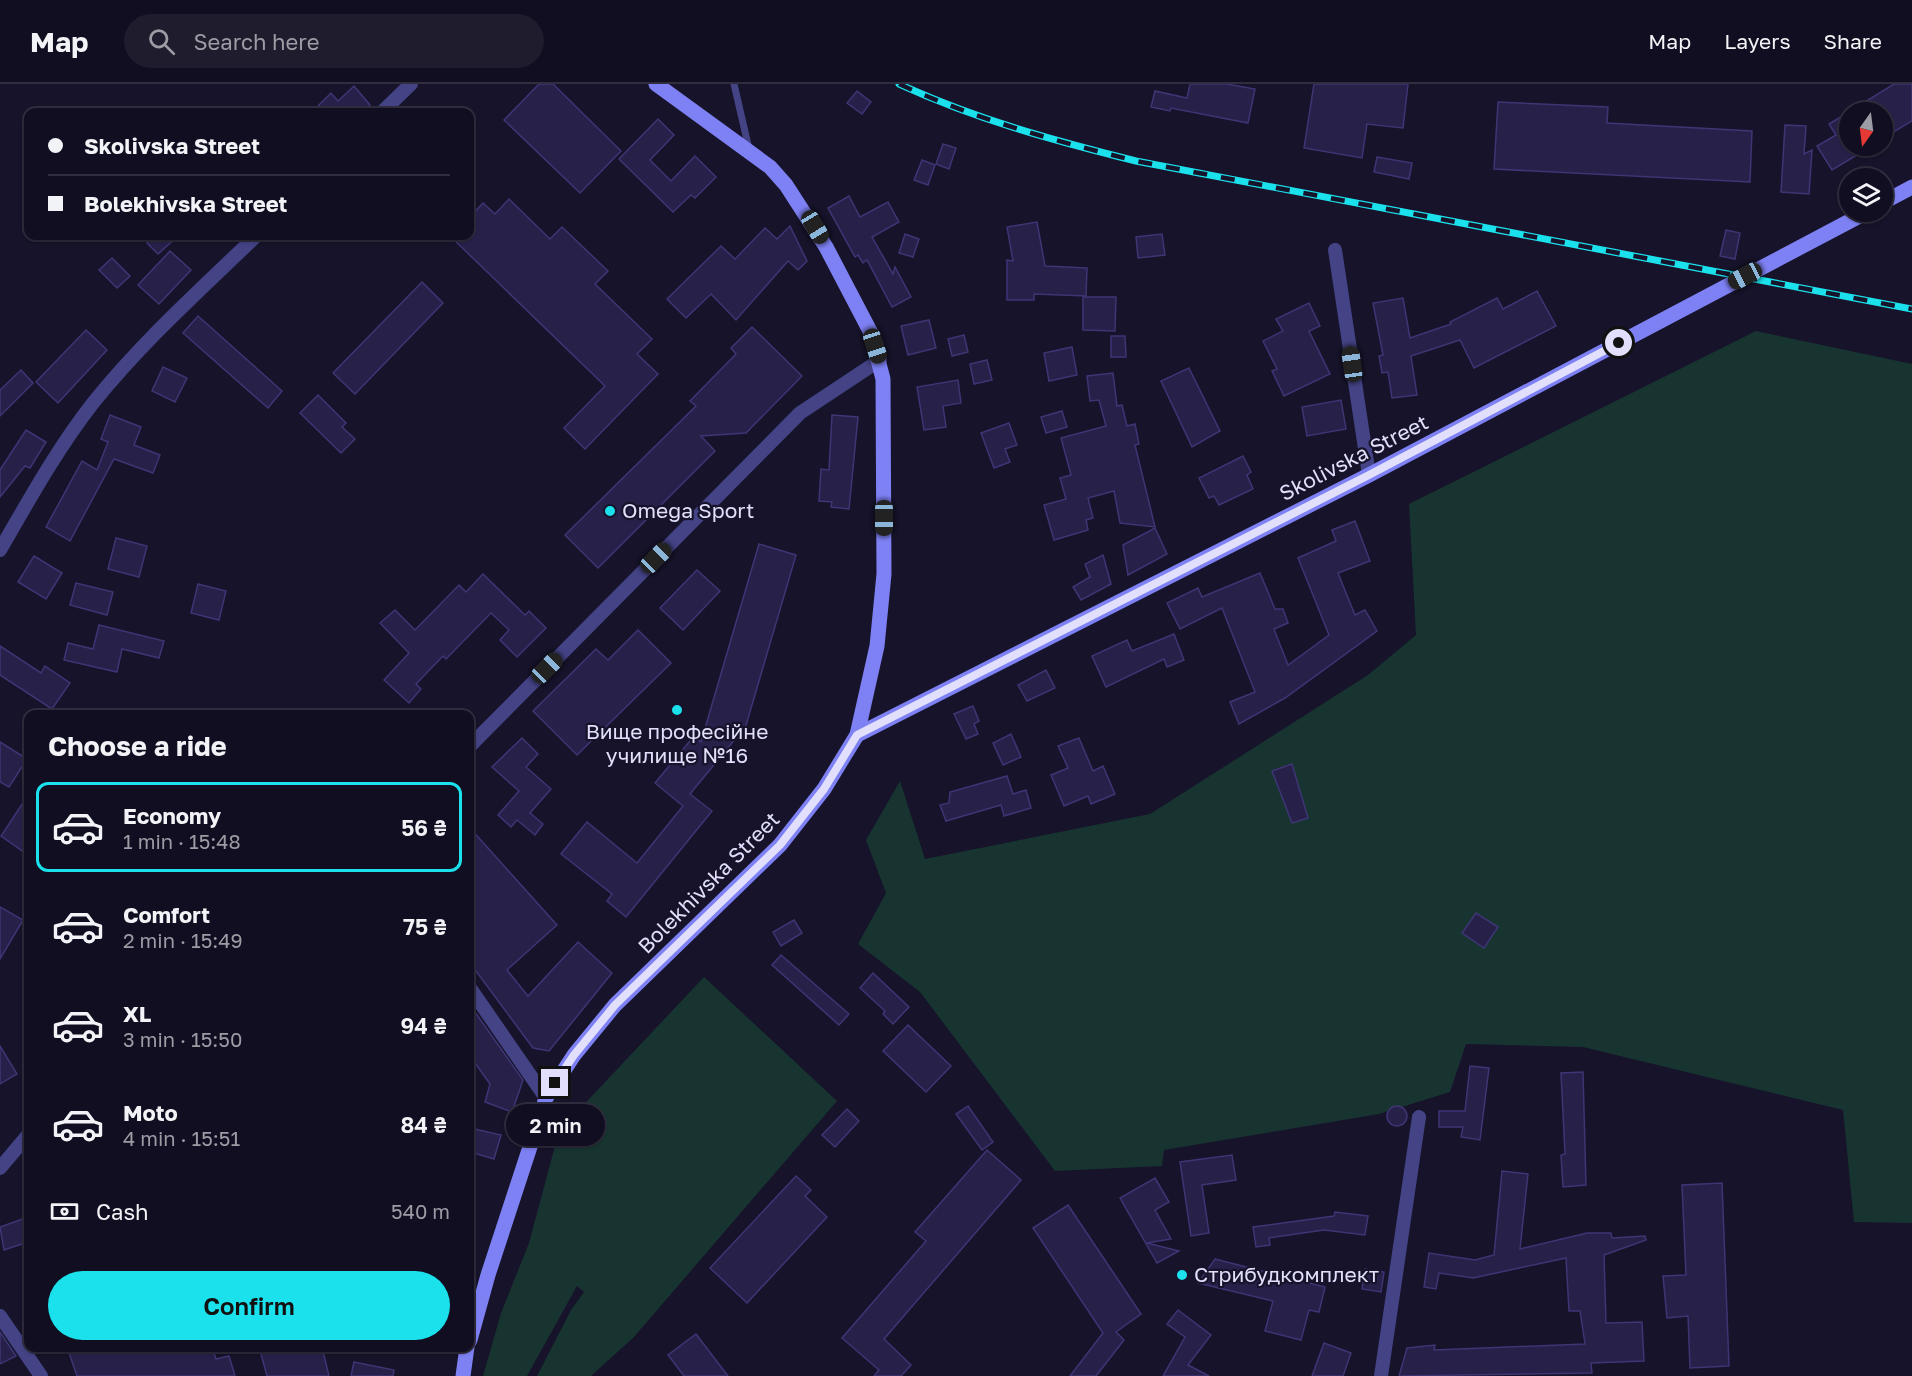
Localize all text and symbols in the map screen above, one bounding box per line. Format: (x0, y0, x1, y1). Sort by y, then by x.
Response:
search box (124, 14, 544, 68)
text: Map (30, 25, 88, 58)
icon: search (145, 25, 178, 58)
text: Search here (193, 28, 319, 55)
text: Map (1648, 28, 1691, 54)
text: Layers (1724, 28, 1791, 54)
text: Share (1824, 28, 1882, 54)
north arrow (1839, 102, 1893, 156)
map controls (1839, 102, 1893, 222)
text: Skolivska Street (84, 132, 260, 159)
button: layers (1839, 168, 1893, 222)
text: Bolekhivska Street (84, 190, 287, 217)
car (798, 207, 832, 247)
car (1725, 260, 1765, 292)
car (861, 326, 889, 366)
route start (1605, 329, 1632, 356)
car (1341, 345, 1363, 383)
street label: Skolivska Street (1275, 408, 1432, 506)
place label: Omega Sport (622, 497, 754, 523)
car (875, 500, 893, 536)
marker: Omega Sport (603, 504, 617, 518)
car (637, 539, 675, 577)
car (528, 649, 566, 687)
marker: Вище професійне училище №16 (670, 703, 684, 717)
place label: Вище професійне училище №16 (586, 718, 768, 768)
text: Choose a ride (48, 730, 227, 762)
icon: car (51, 800, 105, 854)
text: Economy (123, 802, 221, 829)
street label: Bolekhivska Street (632, 806, 785, 959)
text: 56 ₴ (401, 814, 447, 841)
text: 1 min · 15:48 (123, 829, 241, 853)
icon: car (51, 899, 105, 953)
text: Comfort (123, 901, 210, 928)
text: 75 ₴ (403, 913, 447, 940)
text: 2 min · 15:49 (123, 928, 243, 952)
icon: car (51, 998, 105, 1052)
text: XL (123, 1000, 151, 1027)
text: 94 ₴ (401, 1012, 447, 1039)
text: 3 min · 15:50 (123, 1027, 242, 1051)
route end (541, 1069, 568, 1096)
icon: car (51, 1097, 105, 1151)
text: Moto (123, 1099, 178, 1126)
callout: 2 min (506, 1104, 604, 1146)
text: 84 ₴ (400, 1111, 447, 1138)
text: 2 min (530, 1113, 582, 1137)
text: 4 min · 15:51 (123, 1126, 240, 1150)
icon: cash (48, 1195, 81, 1228)
text: Cash (96, 1198, 149, 1225)
text: 540 m (391, 1199, 450, 1223)
place label: Стрибудкомплект (1194, 1261, 1379, 1287)
marker: Стрибудкомплект (1175, 1268, 1189, 1282)
button: Confirm (48, 1271, 450, 1340)

